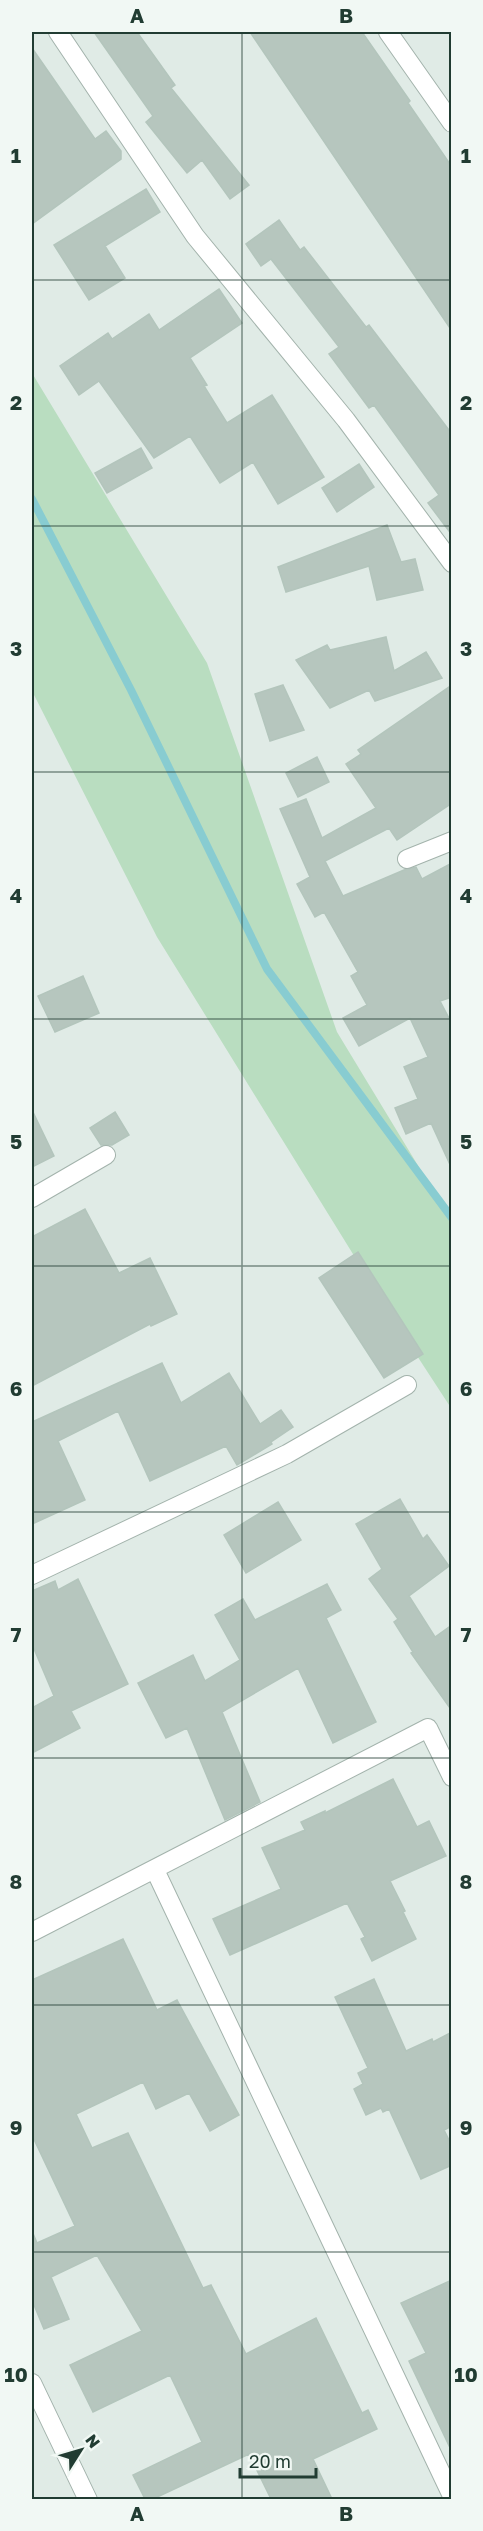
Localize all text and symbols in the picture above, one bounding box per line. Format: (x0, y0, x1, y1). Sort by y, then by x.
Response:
text: A (130, 3, 144, 27)
text: B (339, 3, 353, 27)
text: 1 (11, 143, 21, 167)
text: 1 (461, 143, 471, 167)
text: 2 (10, 390, 22, 414)
text: 2 (460, 390, 472, 414)
text: 3 (10, 636, 22, 660)
text: 3 (460, 636, 472, 660)
text: 4 (10, 883, 22, 907)
text: 4 (460, 883, 472, 907)
text: 5 (10, 1129, 22, 1153)
text: 5 (460, 1129, 472, 1153)
text: 6 (10, 1376, 22, 1400)
text: 6 (460, 1376, 472, 1400)
text: 7 (11, 1622, 22, 1646)
text: 7 (461, 1622, 472, 1646)
text: 8 (10, 1869, 22, 1893)
text: 8 (460, 1869, 472, 1893)
text: 9 (10, 2115, 22, 2139)
text: 9 (460, 2115, 472, 2139)
text: 10 (4, 2362, 28, 2386)
text: 10 (454, 2362, 478, 2386)
north arrow (51, 2420, 111, 2480)
text: N (81, 2430, 105, 2452)
scale bar (240, 2441, 316, 2479)
text: 20 m (249, 2450, 291, 2472)
text: A (130, 2501, 144, 2525)
text: B (339, 2501, 353, 2525)

